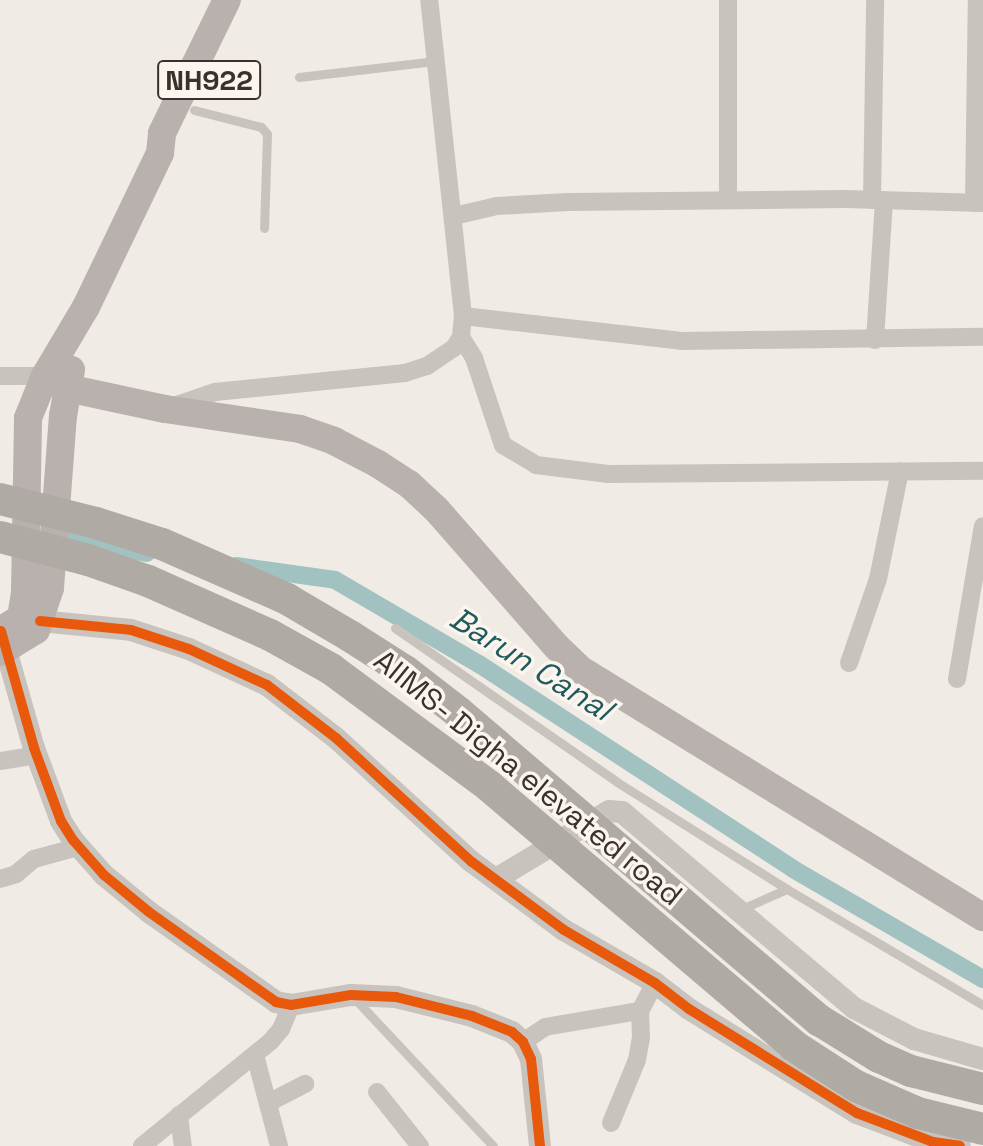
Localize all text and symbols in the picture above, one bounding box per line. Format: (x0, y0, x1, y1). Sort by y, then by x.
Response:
road number: NH922 (157, 56, 261, 104)
water label: Barun Canal (443, 599, 619, 729)
street label: AIIMS- Digha elevated road (366, 642, 690, 914)

